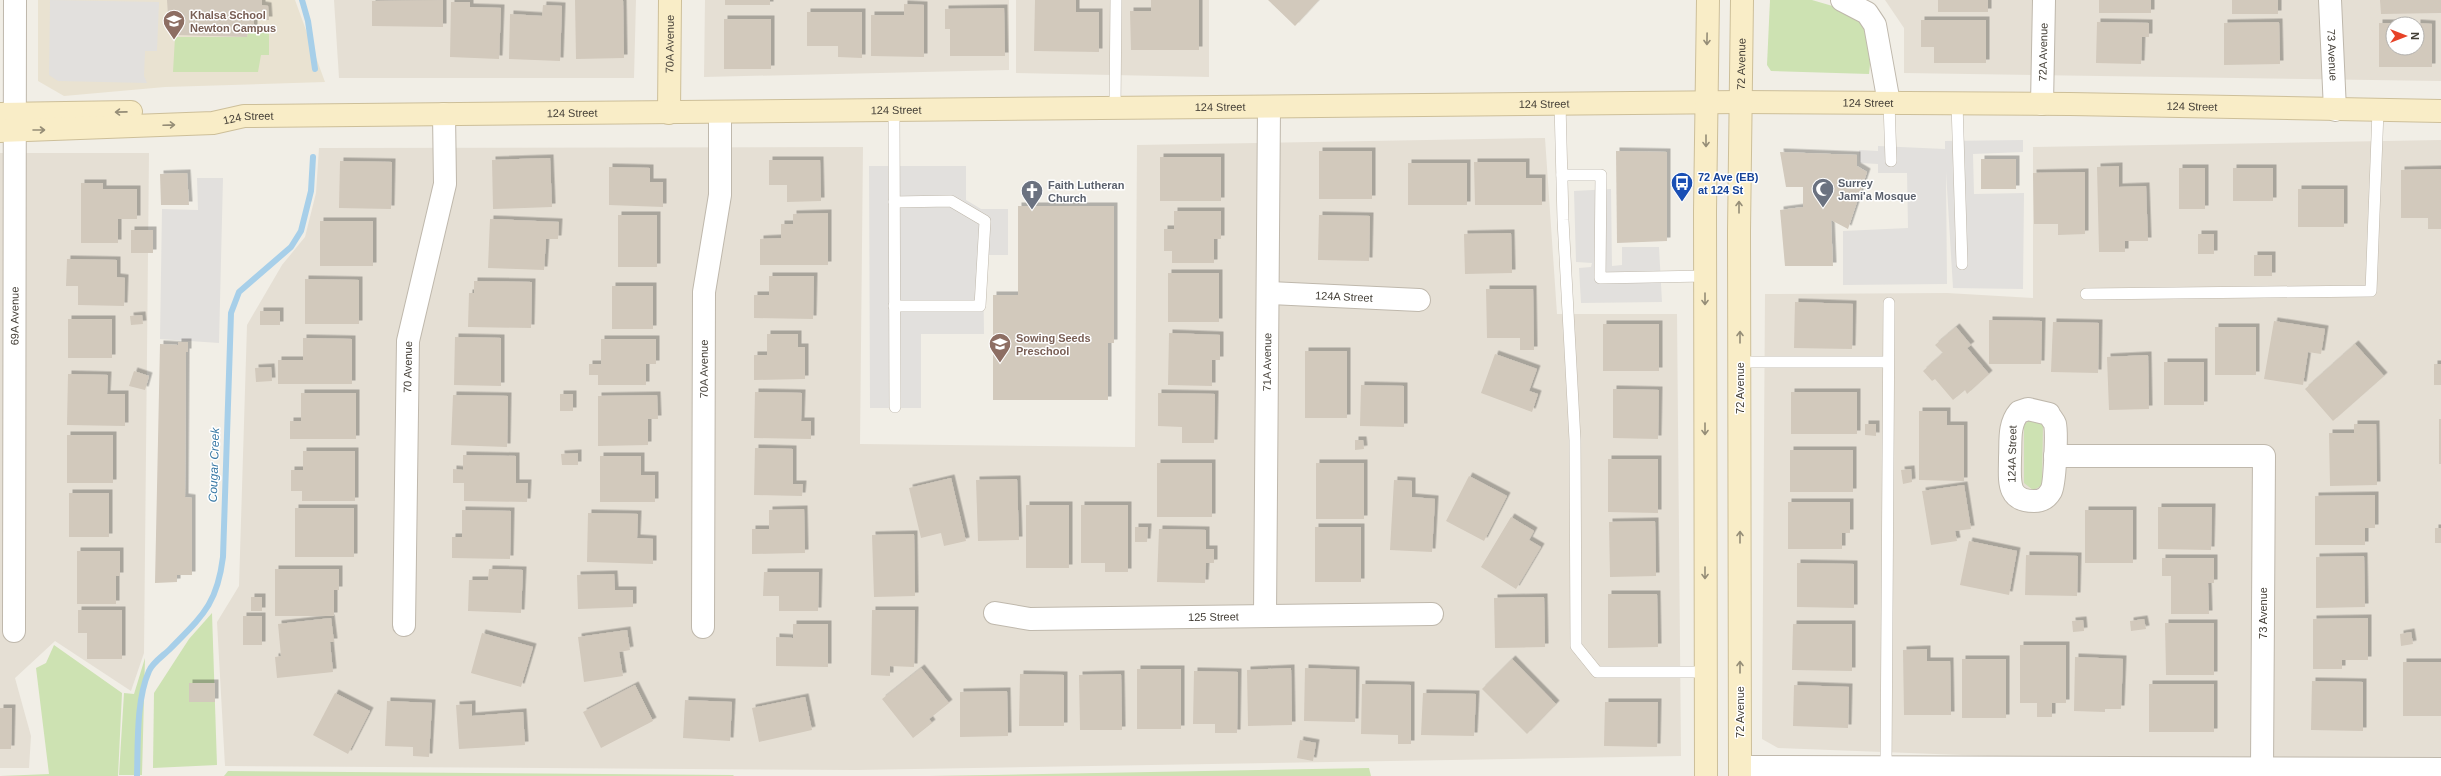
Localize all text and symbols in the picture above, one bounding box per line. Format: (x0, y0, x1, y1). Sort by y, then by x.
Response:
school or university icon: Khalsa School Newton Campus (161, 8, 187, 41)
place label: Khalsa School Newton Campus (190, 9, 276, 34)
street label: 70A Avenue (663, 15, 676, 73)
north arrow (2385, 16, 2425, 56)
street label: 72A Avenue (2036, 23, 2050, 81)
street label: 73 Avenue (2325, 29, 2340, 81)
one-way arrow (1703, 32, 1711, 45)
text: N (2409, 32, 2421, 40)
street label: 72 Avenue (1735, 38, 1748, 90)
street label: 124 Street (1843, 97, 1893, 109)
street label: 124 Street (1519, 98, 1569, 110)
street label: 124 Street (2166, 100, 2217, 113)
street label: 124 Street (1195, 101, 1245, 113)
street label: 124 Street (871, 104, 922, 116)
street label: 124 Street (547, 107, 598, 119)
one-way arrow (115, 108, 128, 116)
street label: 124 Street (222, 110, 274, 127)
one-way arrow (162, 121, 175, 129)
one-way arrow (32, 126, 45, 134)
one-way arrow (1702, 134, 1710, 147)
bus stop icon: 72 Ave (EB) at 124 St (1669, 170, 1695, 203)
place label: 72 Ave (EB) at 124 St (1698, 171, 1759, 196)
mosque icon: Surrey Jami'a Mosque (1810, 176, 1836, 209)
place label: Surrey Jami'a Mosque (1838, 177, 1916, 202)
church icon: Faith Lutheran Church (1019, 178, 1045, 211)
place label: Faith Lutheran Church (1048, 179, 1125, 204)
one-way arrow (1736, 201, 1743, 214)
street label: 69A Avenue (8, 287, 21, 345)
street label: 124A Street (1315, 289, 1373, 304)
one-way arrow (1701, 292, 1709, 305)
school or university icon: Sowing Seeds Preschool (987, 331, 1013, 364)
one-way arrow (1736, 331, 1744, 344)
place label: Sowing Seeds Preschool (1016, 332, 1091, 357)
street label: 71A Avenue (1261, 333, 1273, 391)
street label: 70A Avenue (698, 340, 710, 398)
street label: 70 Avenue (401, 341, 414, 393)
street label: 72 Avenue (1734, 362, 1746, 414)
one-way arrow (1701, 422, 1709, 435)
street label: 124A Street (2005, 425, 2019, 483)
water label: Cougar Creek (206, 426, 222, 503)
one-way arrow (1736, 531, 1744, 544)
one-way arrow (1701, 566, 1709, 579)
street label: 73 Avenue (2257, 587, 2269, 639)
street label: 125 Street (1188, 610, 1239, 623)
one-way arrow (1736, 661, 1744, 674)
street label: 72 Avenue (1734, 686, 1746, 738)

